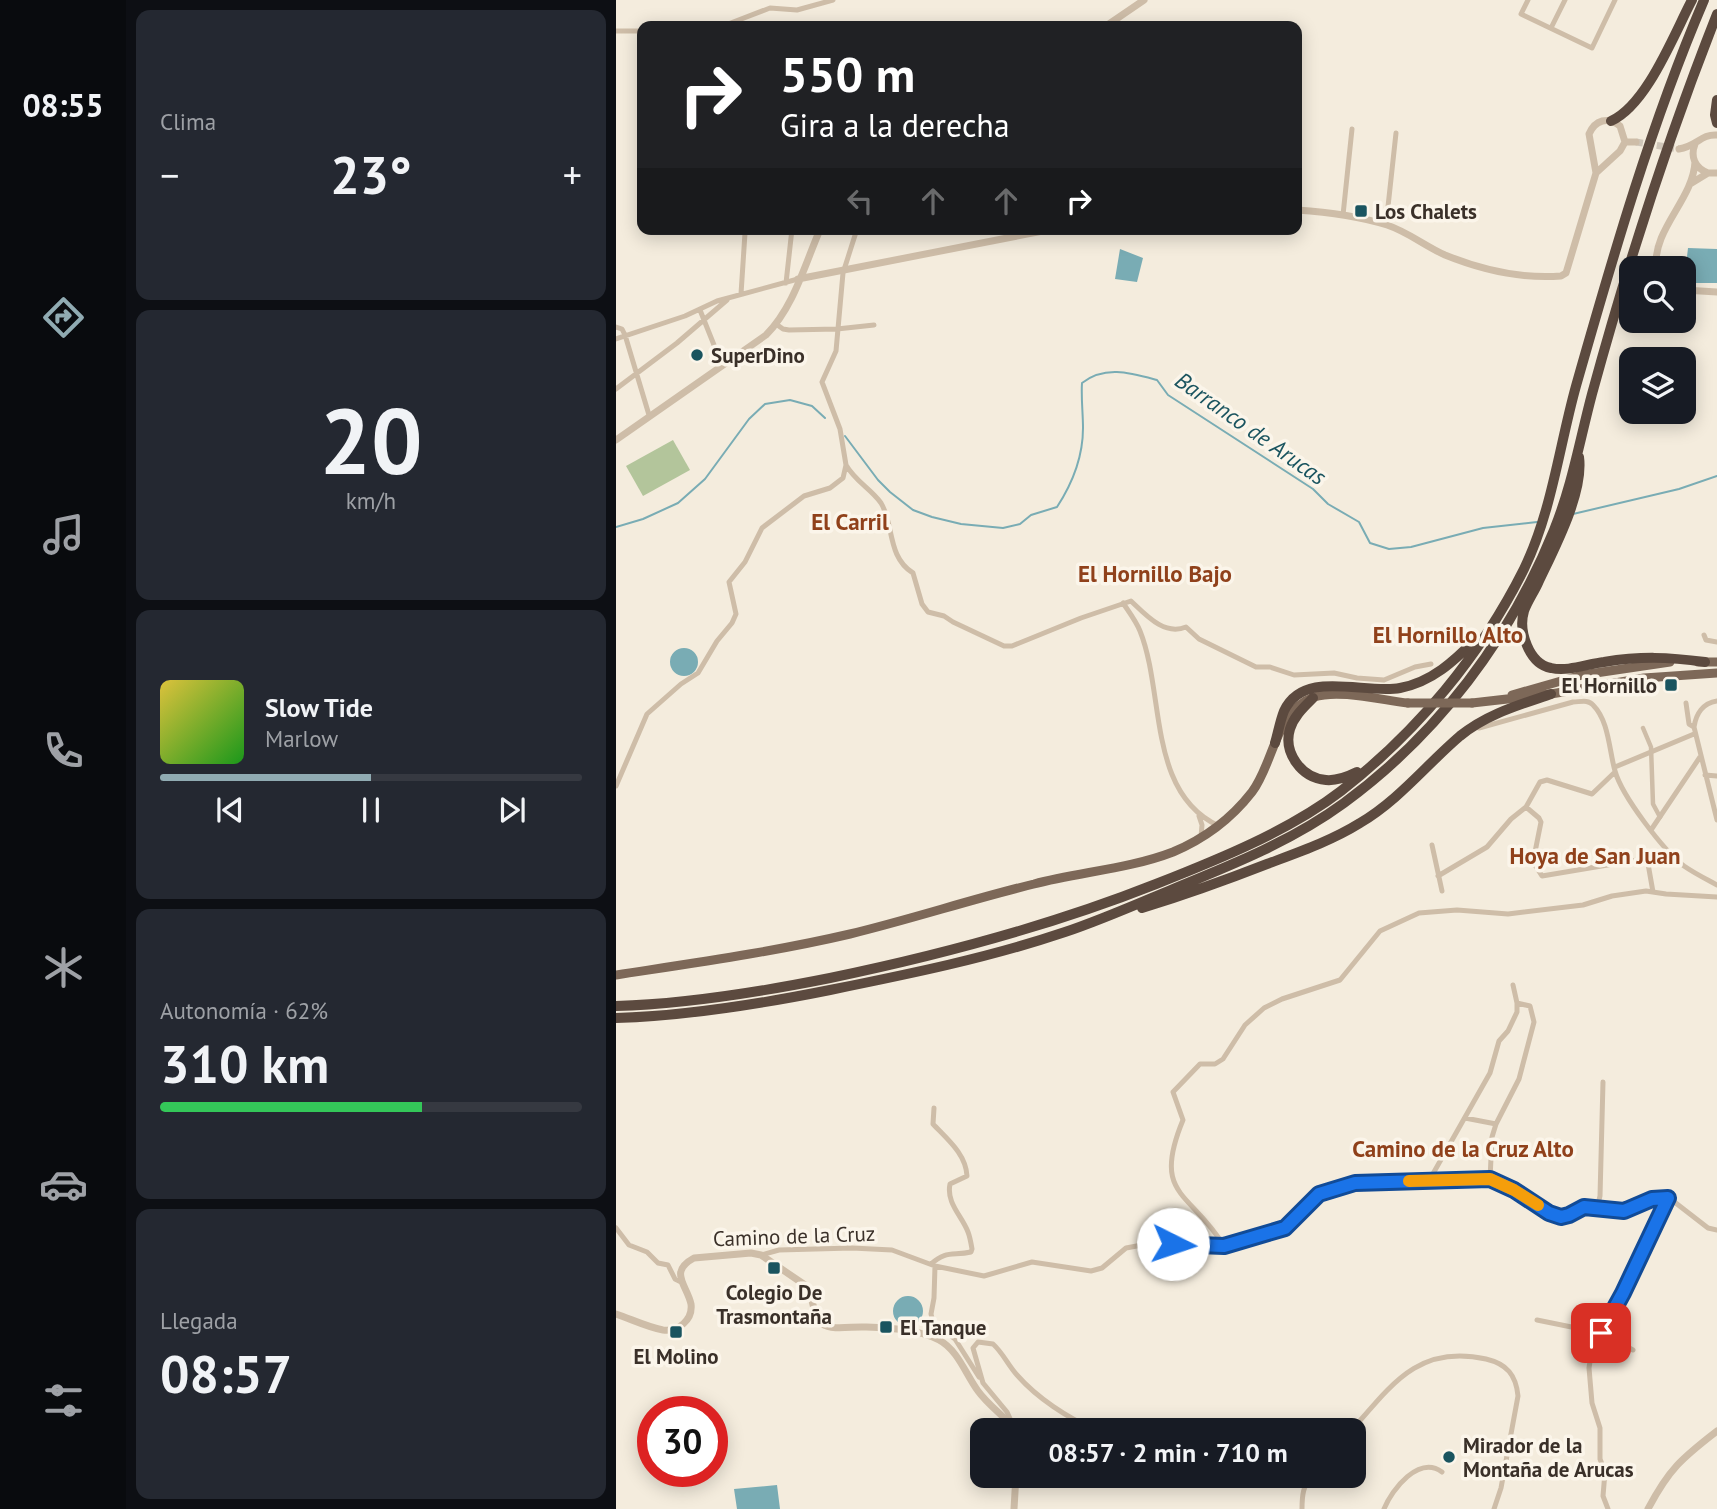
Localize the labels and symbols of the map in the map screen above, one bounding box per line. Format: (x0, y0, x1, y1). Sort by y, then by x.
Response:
place label: Los Chalets (1375, 198, 1477, 225)
marker: Los Chalets (1353, 203, 1369, 219)
place label: SuperDino (711, 342, 805, 369)
marker: SuperDino (689, 347, 705, 363)
water label: Barranco de Arucas (1170, 365, 1333, 491)
district label: El Carril (811, 507, 889, 536)
district label: El Hornillo Bajo (1078, 559, 1232, 588)
district label: El Hornillo Alto (1373, 620, 1523, 649)
place label: El Hornillo (1562, 672, 1657, 699)
marker: El Hornillo (1663, 677, 1679, 693)
district label: Hoya de San Juan (1509, 841, 1681, 870)
district label: Camino de la Cruz Alto (1352, 1134, 1574, 1163)
position arrow (1136, 1207, 1210, 1281)
street label: Camino de la Cruz (712, 1220, 876, 1252)
marker: Colegio De Trasmontaña (766, 1260, 782, 1276)
place label: Colegio De Trasmontaña (716, 1279, 832, 1330)
pin (1571, 1303, 1631, 1363)
place label: El Tanque (900, 1314, 987, 1341)
marker: El Tanque (878, 1319, 894, 1335)
marker: El Molino (668, 1324, 684, 1340)
place label: El Molino (633, 1343, 719, 1370)
speed limit sign: 30 (637, 1396, 728, 1487)
place label: Mirador de la Montaña de Arucas (1463, 1432, 1634, 1483)
marker: Mirador de la Montaña de Arucas (1441, 1449, 1457, 1465)

